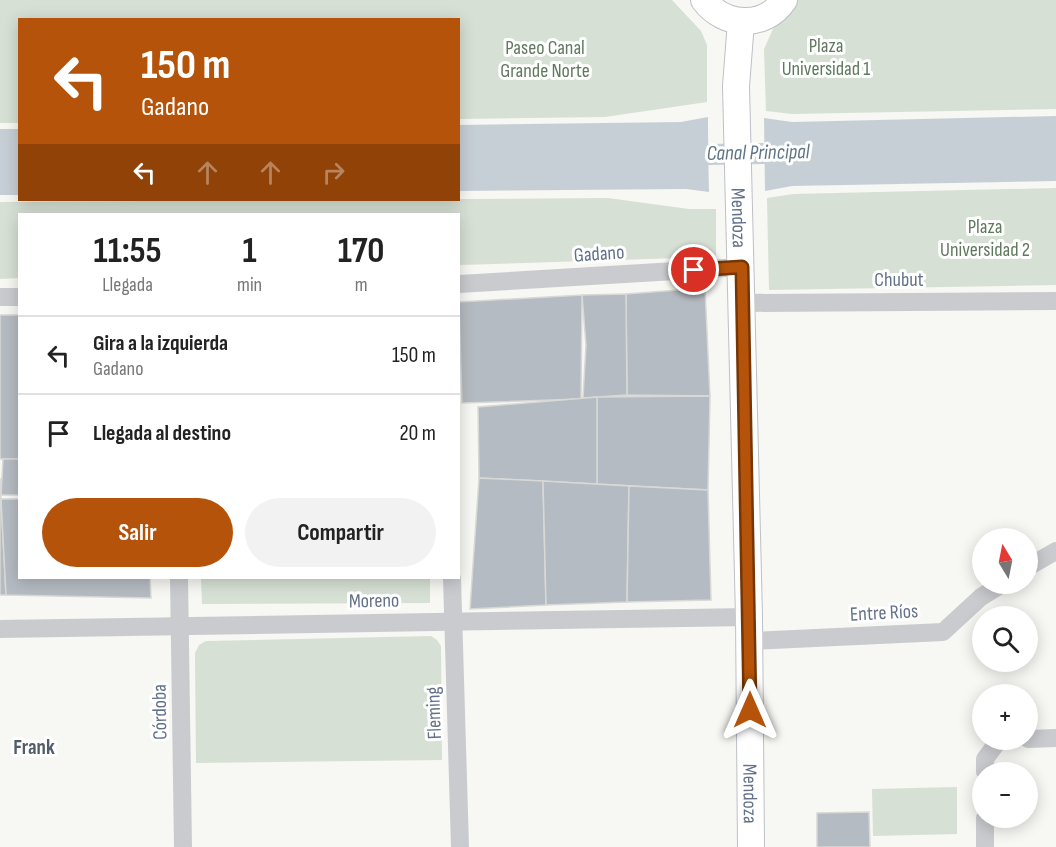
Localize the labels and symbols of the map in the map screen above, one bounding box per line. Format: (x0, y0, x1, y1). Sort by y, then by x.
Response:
park label: Plaza Universidad 1 (782, 34, 870, 81)
park label: Paseo Canal Grande Norte (500, 36, 590, 83)
water label: Canal Principal (706, 139, 811, 166)
street label: Mendoza (725, 188, 751, 248)
park label: Plaza Universidad 2 (940, 215, 1030, 262)
street label: Gadano (573, 240, 625, 268)
pin (668, 244, 719, 295)
street label: Chubut (874, 268, 924, 292)
north arrow (972, 528, 1038, 594)
street label: Moreno (349, 589, 399, 613)
street label: Entre Ríos (849, 599, 919, 627)
position arrow (718, 678, 782, 742)
street label: Córdoba (148, 684, 172, 740)
street label: Fleming (421, 686, 447, 740)
district label: Frank (13, 735, 55, 760)
street label: Mendoza (737, 764, 762, 824)

